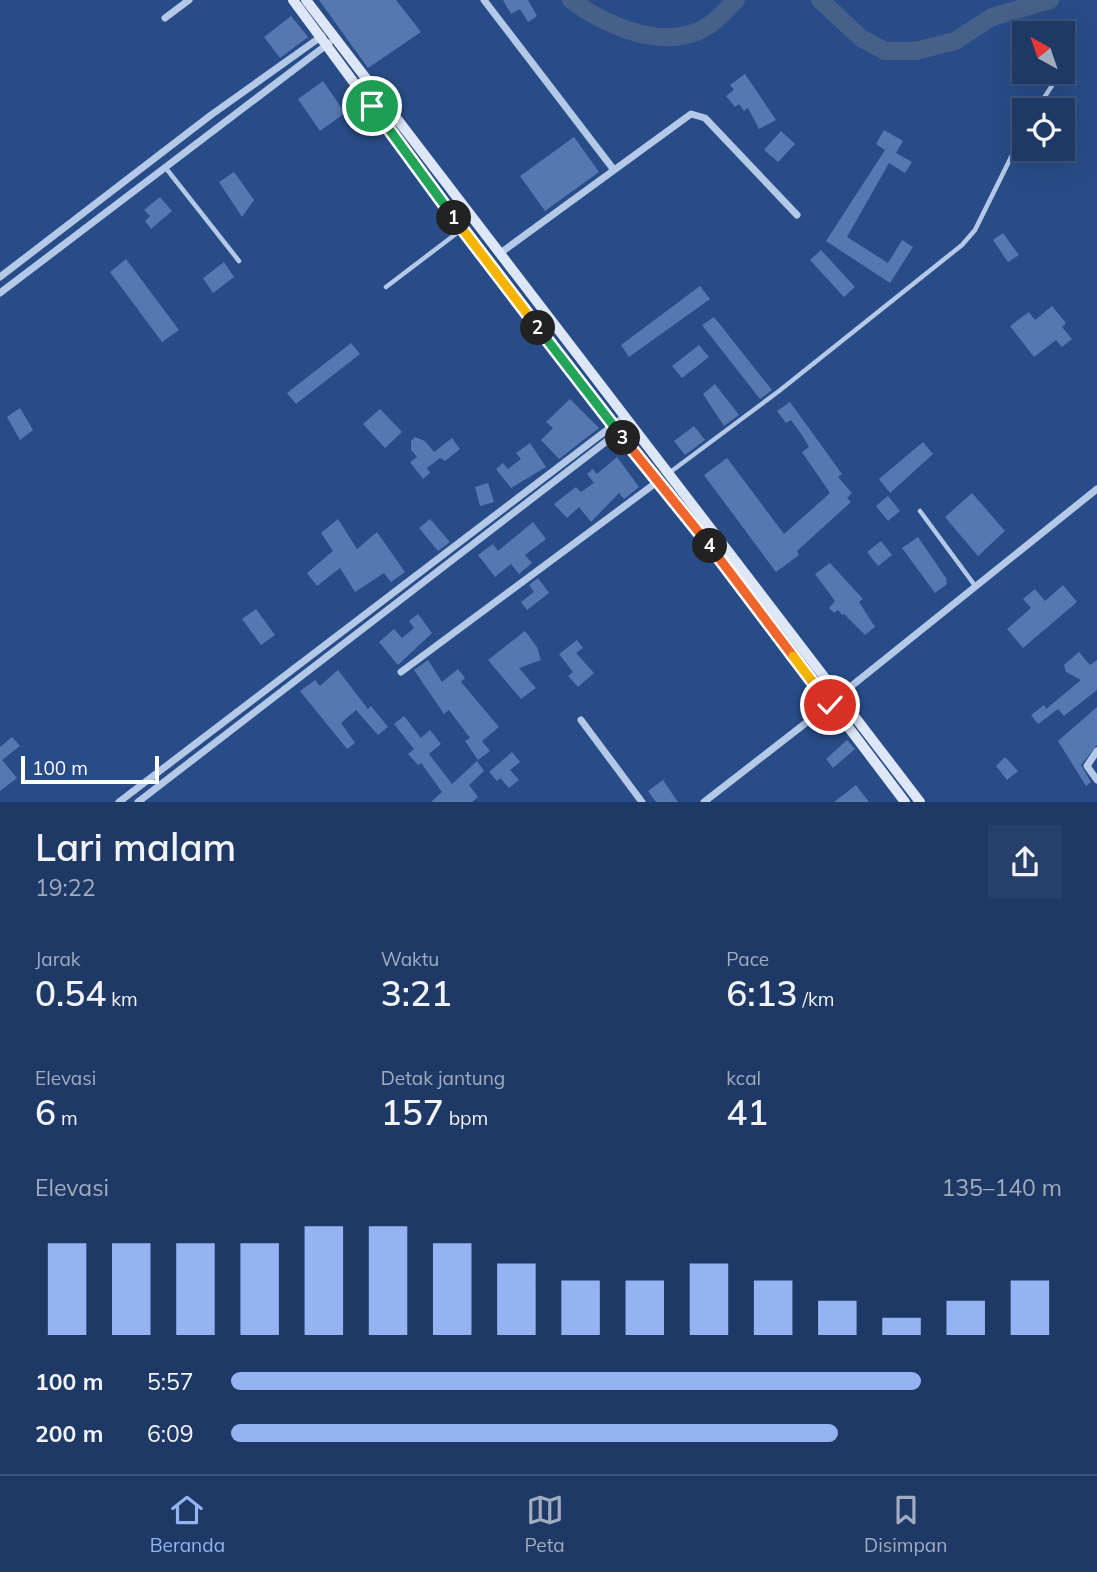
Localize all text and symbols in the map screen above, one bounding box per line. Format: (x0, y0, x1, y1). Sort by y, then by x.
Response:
north arrow (1012, 21, 1074, 84)
map controls (1012, 21, 1075, 161)
pin (342, 76, 402, 136)
icon: arrive (353, 87, 391, 125)
button: locate (1012, 98, 1075, 161)
pin: 1 (436, 200, 472, 235)
text: 1 (448, 205, 459, 229)
pin: 2 (520, 310, 556, 346)
text: 2 (532, 315, 543, 339)
pin: 3 (606, 420, 640, 456)
text: 3 (617, 425, 628, 449)
pin: 4 (692, 528, 728, 564)
text: 4 (704, 533, 715, 557)
pin (800, 675, 860, 735)
icon: check (811, 686, 849, 724)
scale bar (21, 753, 159, 785)
text: 100 m (32, 756, 88, 780)
text: Lari malam (35, 823, 236, 871)
button: share (988, 825, 1062, 899)
text: 19:22 (35, 873, 95, 902)
text: Jarak (35, 947, 81, 971)
text: Waktu (381, 947, 439, 971)
text: Pace (726, 947, 769, 971)
text: 0.54 (35, 971, 106, 1015)
text: 3:21 (381, 971, 452, 1015)
text: 6:13 (726, 971, 798, 1015)
text: km (106, 987, 138, 1011)
text: /km (798, 987, 834, 1011)
text: Elevasi (35, 1066, 96, 1090)
text: Detak jantung (381, 1066, 505, 1090)
text: kcal (726, 1066, 761, 1090)
text: 6 (35, 1090, 56, 1134)
text: 157 (381, 1090, 444, 1134)
text: 41 (726, 1090, 768, 1134)
text: m (56, 1106, 78, 1130)
text: bpm (444, 1106, 488, 1130)
text: Elevasi (35, 1173, 109, 1202)
text: 135–140 m (941, 1173, 1062, 1202)
text: 100 m (35, 1367, 103, 1396)
text: 5:57 (147, 1367, 194, 1396)
text: 200 m (35, 1419, 103, 1448)
text: 6:09 (147, 1419, 194, 1448)
tab: Beranda (150, 1491, 225, 1557)
tab: Peta (524, 1491, 565, 1557)
tab: Disimpan (864, 1491, 947, 1557)

